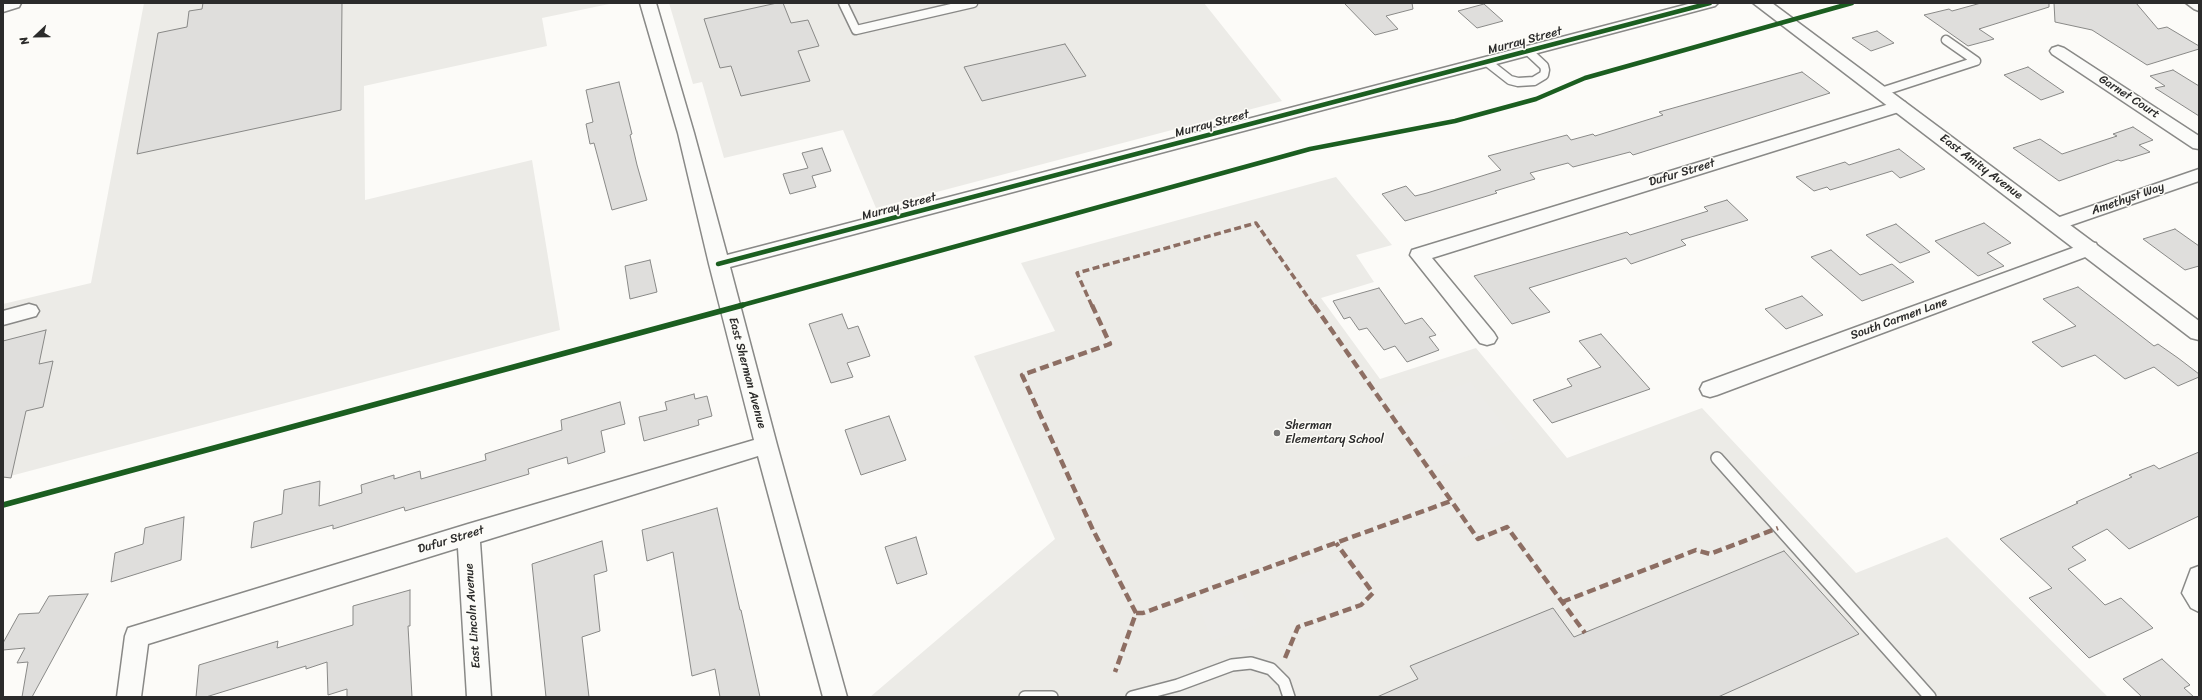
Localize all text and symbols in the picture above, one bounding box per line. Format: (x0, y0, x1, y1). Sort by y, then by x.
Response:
north arrow (16, 16, 56, 56)
street label: Murray Street (1486, 24, 1564, 58)
text: N (14, 34, 35, 48)
street label: Garnet Court (2096, 72, 2162, 122)
street label: Murray Street (1173, 107, 1251, 141)
street label: East Amity Avenue (1937, 131, 2025, 203)
street label: Dufur Street (1647, 156, 1717, 190)
street label: Amethyst Way (2090, 180, 2166, 218)
street label: Murray Street (860, 190, 938, 224)
street label: South Carmen Lane (1848, 295, 1950, 343)
street label: East Sherman Avenue (725, 316, 769, 430)
place label: Sherman Elementary School (1285, 419, 1384, 447)
marker: Sherman Elementary School (1272, 428, 1282, 438)
street label: Dufur Street (416, 523, 486, 557)
street label: East Lincoln Avenue (462, 563, 484, 669)

